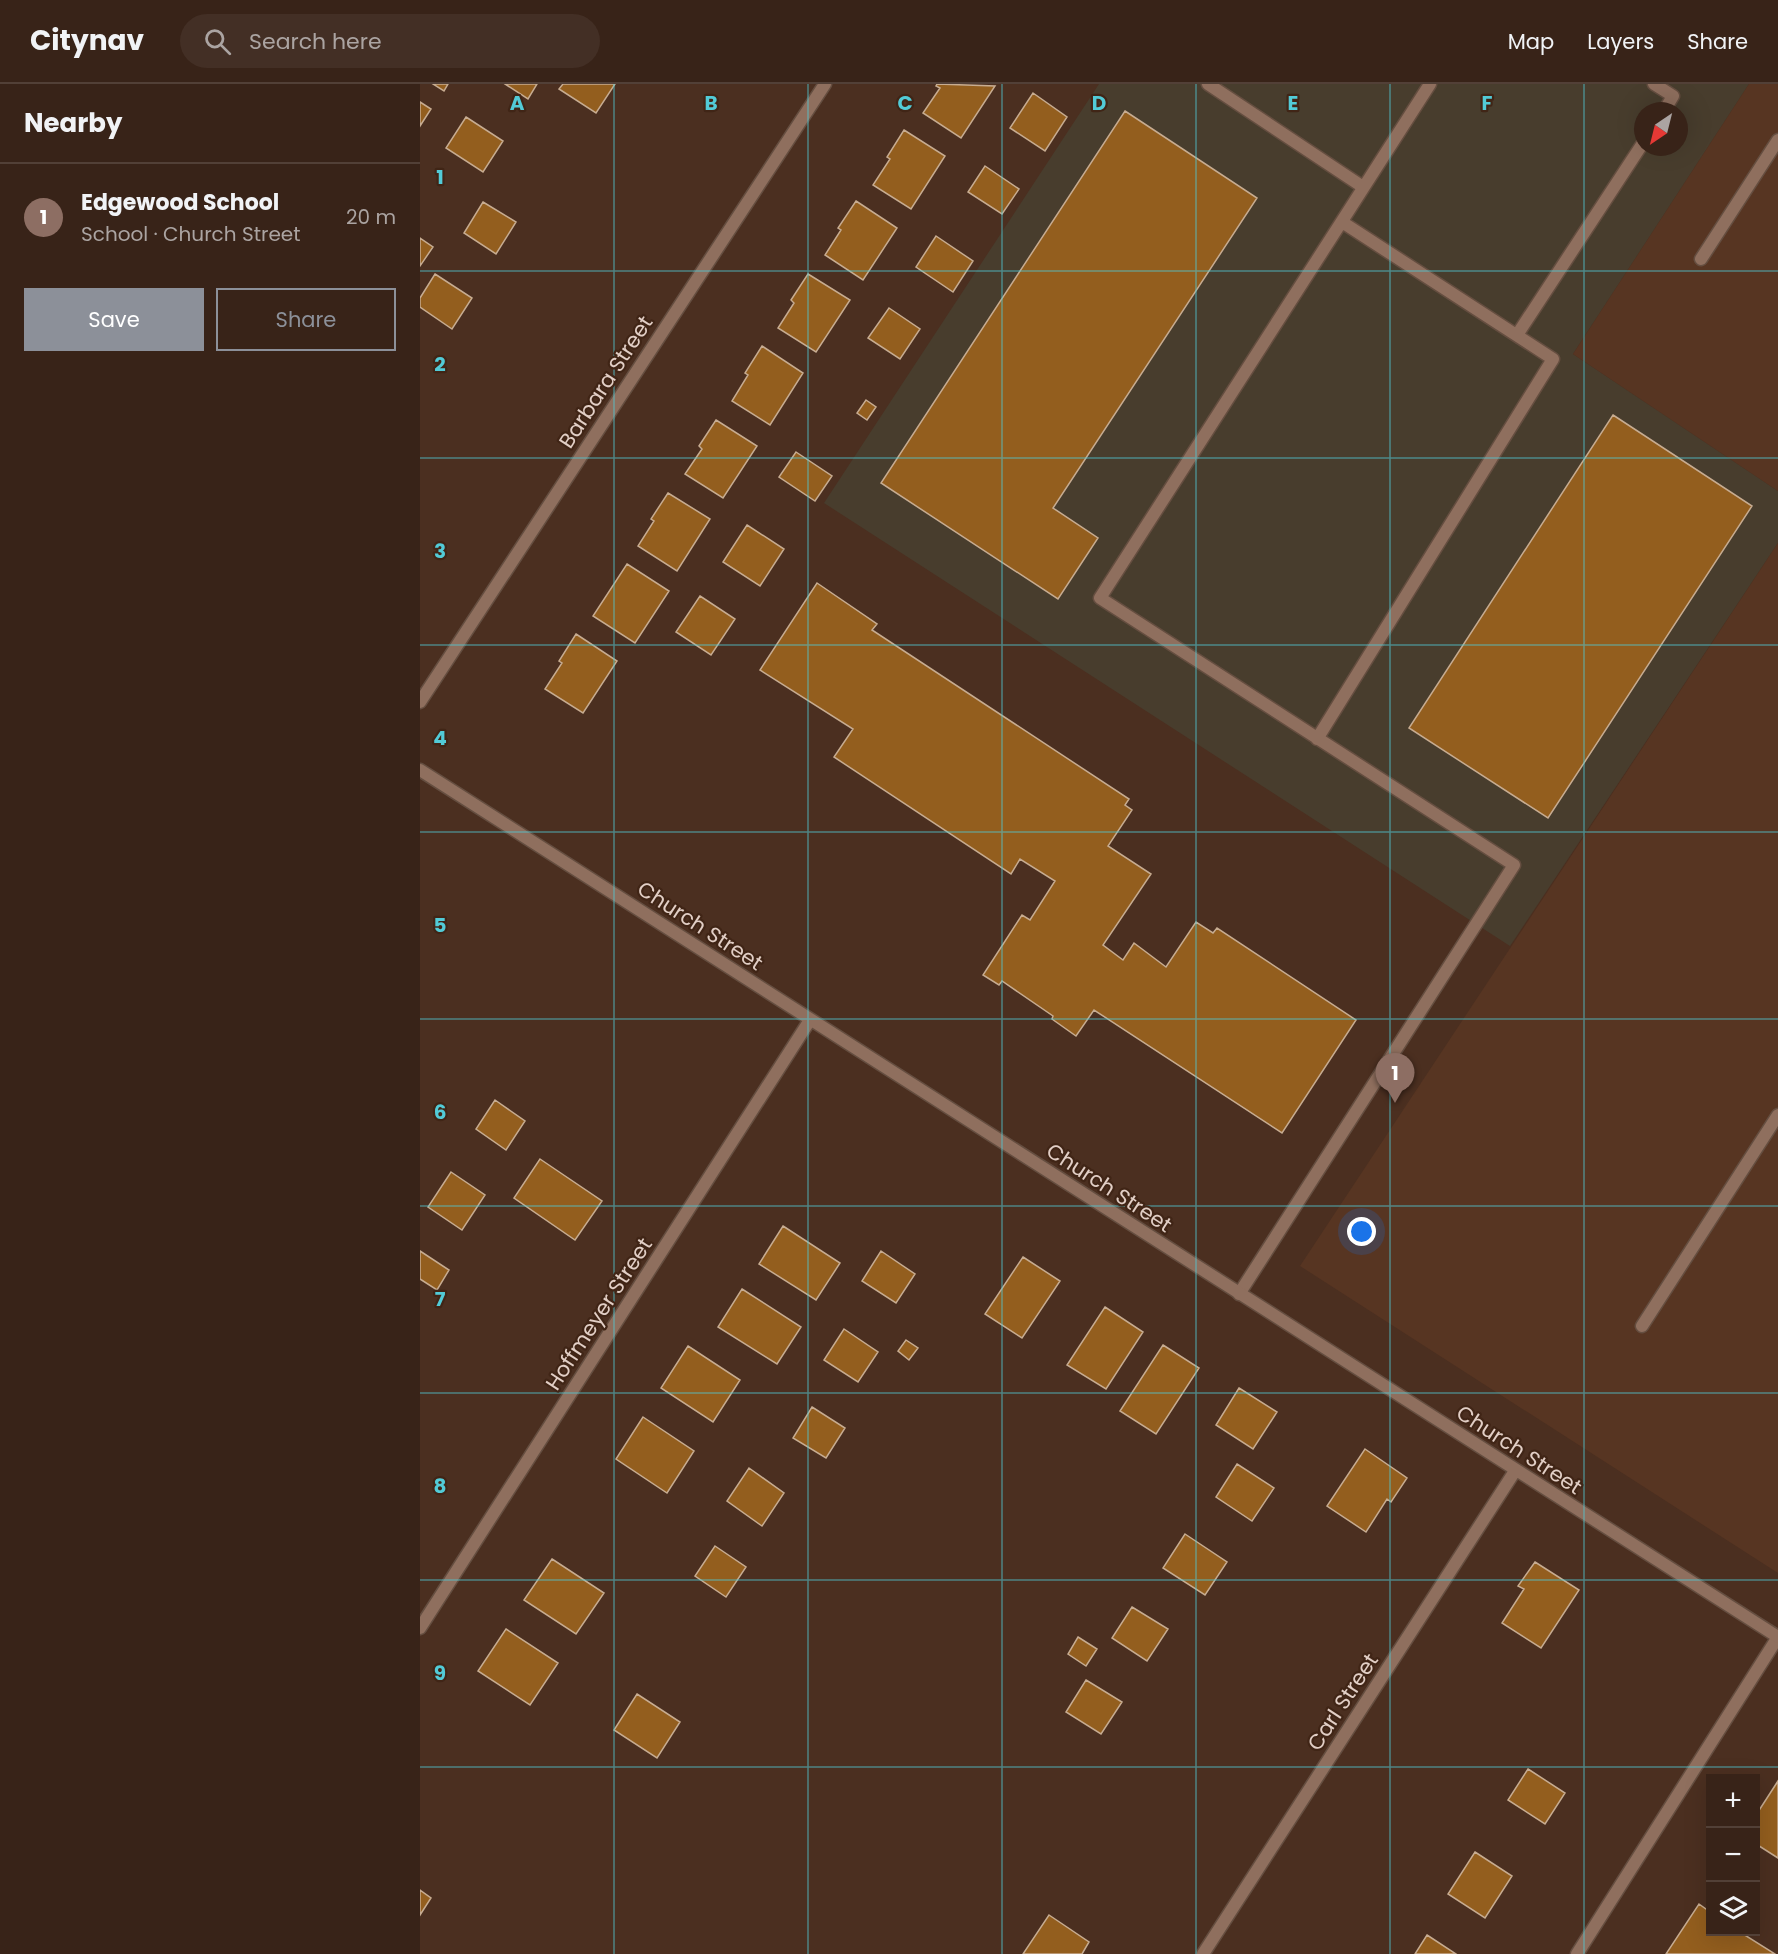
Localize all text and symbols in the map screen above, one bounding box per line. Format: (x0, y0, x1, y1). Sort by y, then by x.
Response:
search box (180, 14, 600, 68)
text: Citynav (30, 21, 144, 60)
icon: search (201, 25, 234, 58)
text: Search here (249, 26, 382, 57)
text: Map (1508, 27, 1554, 56)
text: Layers (1587, 27, 1654, 56)
text: Share (1687, 27, 1748, 56)
text: A (510, 89, 525, 117)
text: B (704, 89, 718, 117)
text: C (897, 89, 913, 117)
text: D (1092, 89, 1106, 117)
text: E (1288, 89, 1298, 117)
text: F (1482, 89, 1493, 117)
north arrow (1634, 102, 1688, 156)
text: Nearby (24, 105, 122, 141)
text: 1 (436, 163, 444, 191)
text: Edgewood School (81, 187, 279, 218)
text: 1 (40, 203, 47, 231)
text: 20 m (346, 203, 396, 231)
text: School · Church Street (81, 220, 300, 248)
button: Save (24, 288, 204, 351)
button: Share (216, 288, 396, 351)
street label: Barbara Street (552, 310, 659, 454)
text: 2 (434, 350, 446, 378)
text: 3 (434, 537, 446, 565)
text: 4 (433, 724, 447, 752)
street label: Church Street (632, 874, 769, 977)
text: 5 (434, 911, 447, 939)
pin: 1 (1376, 1054, 1414, 1103)
text: 6 (434, 1098, 446, 1126)
street label: Church Street (1041, 1136, 1178, 1239)
your location (1347, 1217, 1376, 1246)
street label: Hoffmeyer Street (538, 1232, 659, 1396)
text: 7 (435, 1285, 446, 1313)
street label: Church Street (1451, 1398, 1588, 1501)
text: 8 (434, 1472, 446, 1500)
street label: Carl Street (1300, 1647, 1385, 1756)
text: 9 (434, 1659, 446, 1687)
map controls (1706, 1774, 1760, 1936)
button: + (1706, 1774, 1760, 1828)
button: − (1706, 1828, 1760, 1882)
button: layers (1706, 1882, 1760, 1936)

